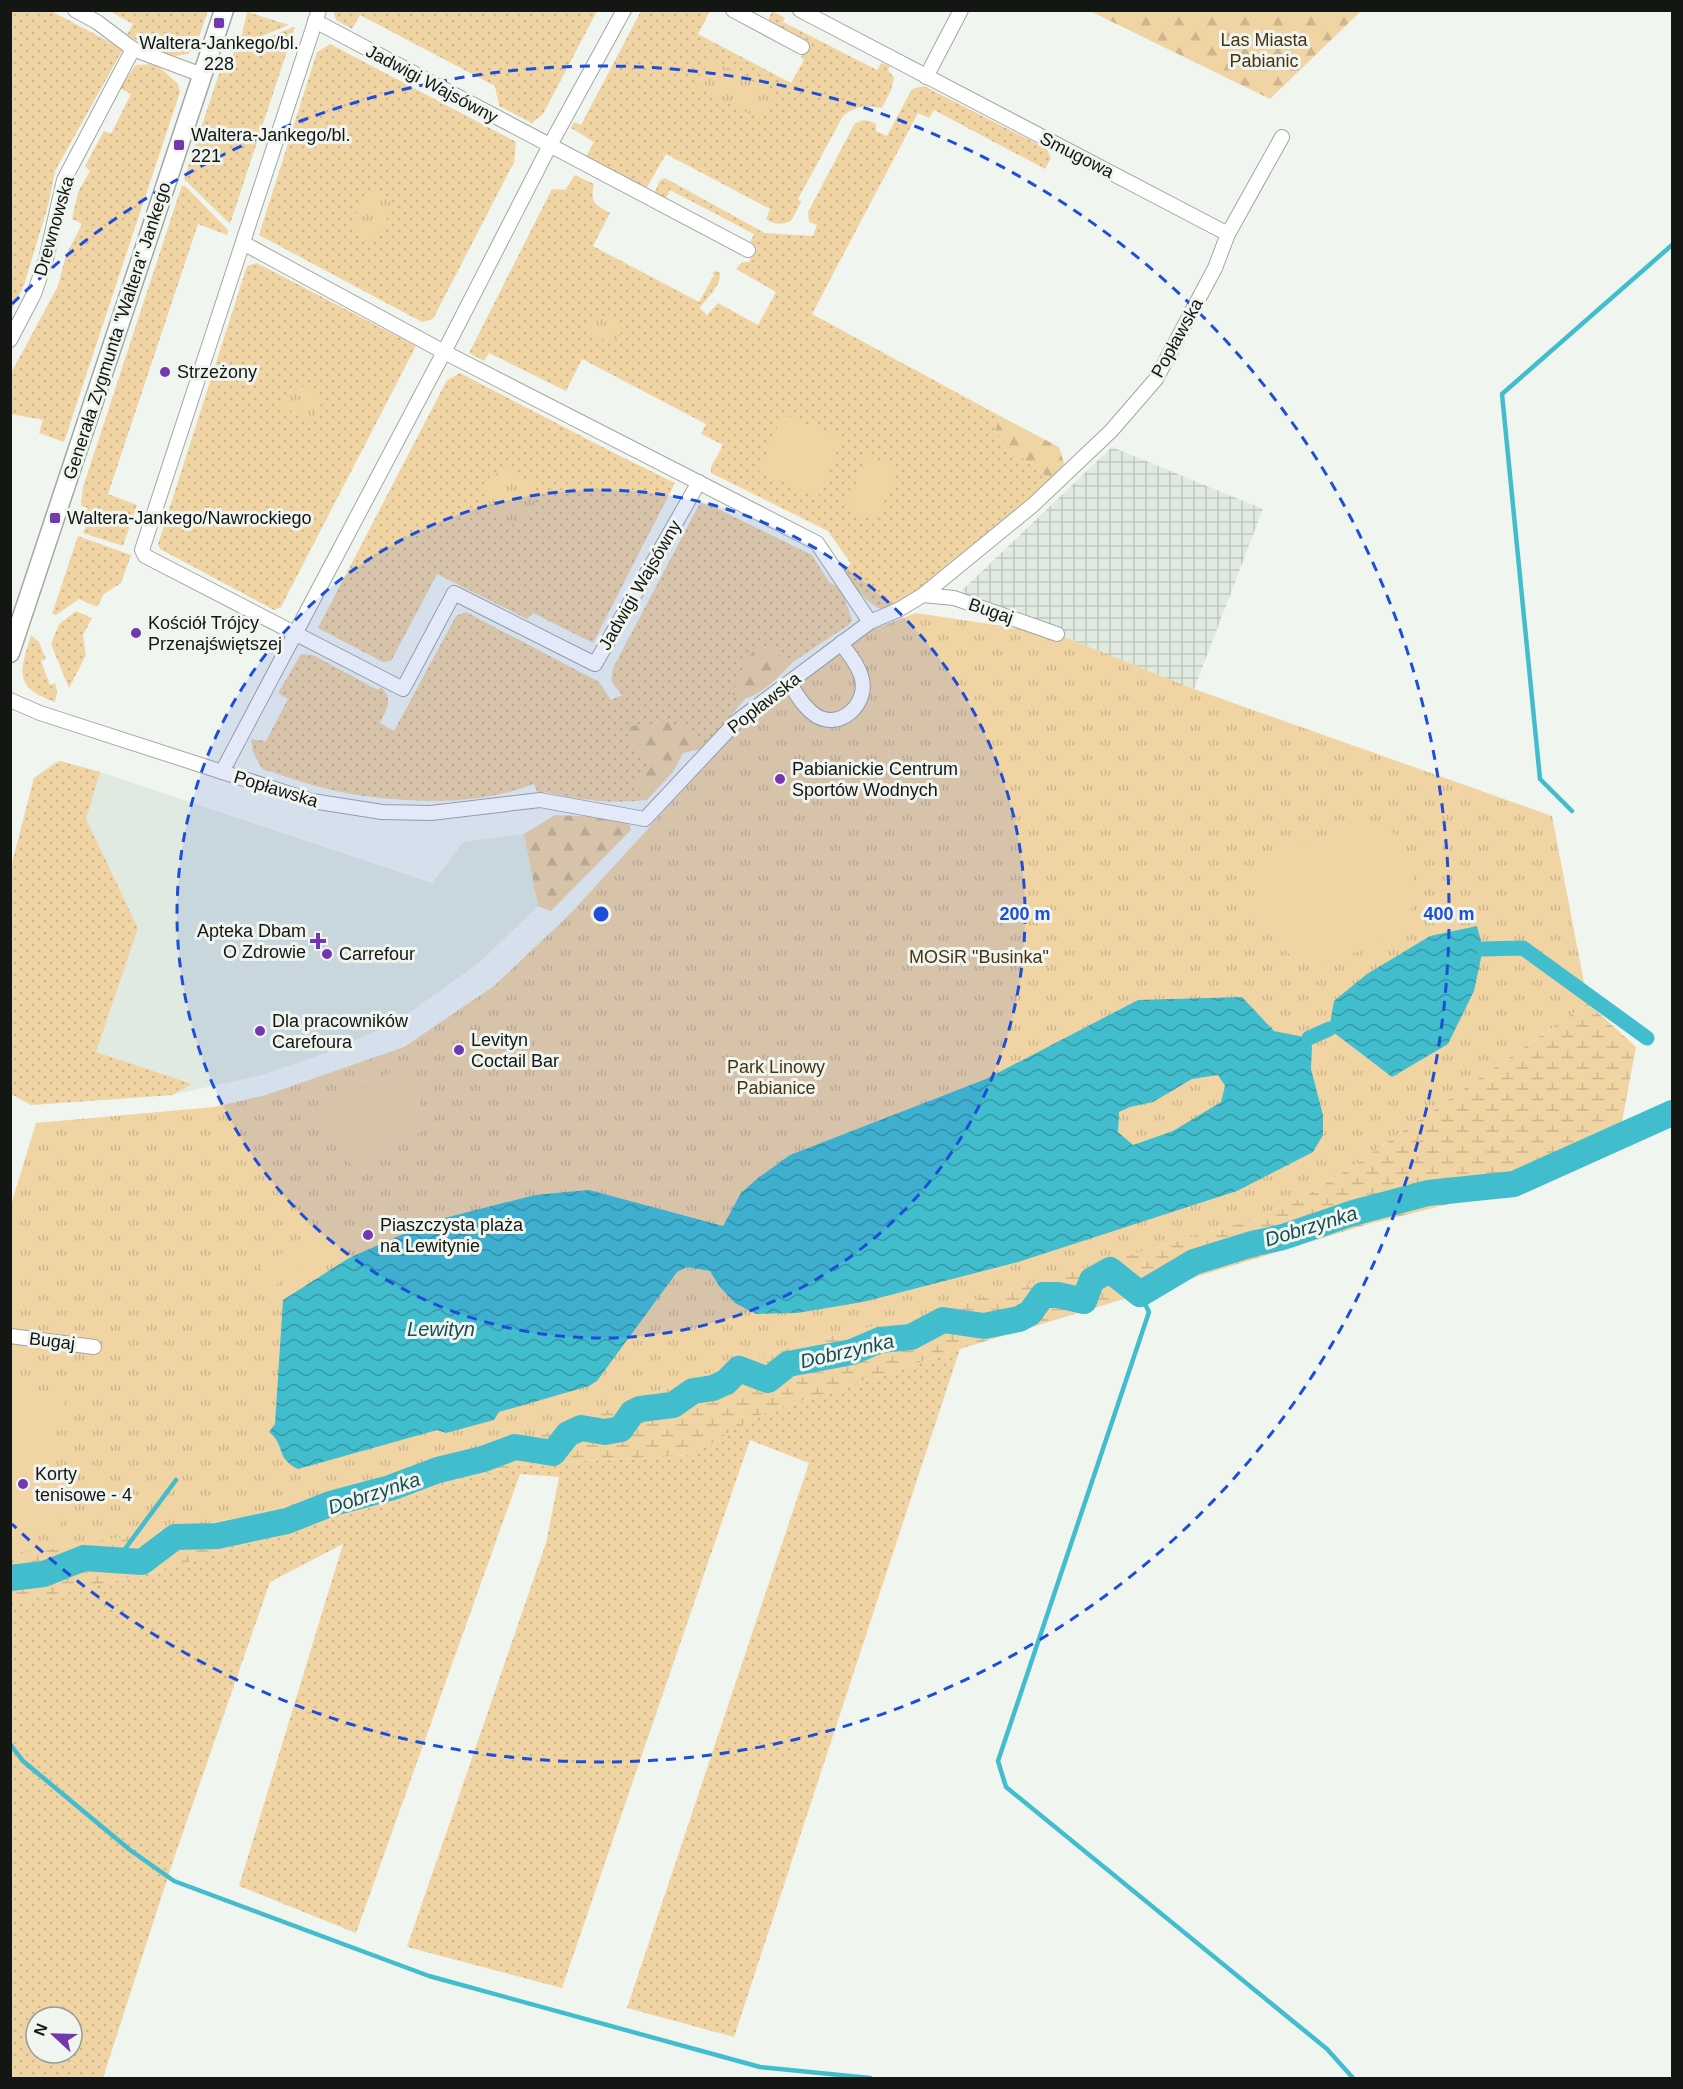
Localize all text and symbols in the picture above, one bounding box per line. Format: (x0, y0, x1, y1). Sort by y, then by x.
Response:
marker: Waltera-Jankego/bl. 228 (212, 16, 226, 30)
park label: Las Miasta Pabianic (1220, 30, 1309, 71)
place label: Waltera-Jankego/bl. 228 (139, 33, 299, 74)
street label: Jadwigi Wajsówny (363, 41, 501, 127)
place label: Waltera-Jankego/bl. 221 (191, 125, 350, 166)
street label: Smugowa (1037, 128, 1118, 183)
marker: Waltera-Jankego/bl. 221 (172, 138, 186, 152)
street label: Drewnowska (30, 173, 78, 278)
street label: Generała Zygmunta "Waltera" Jankego (59, 180, 175, 482)
street label: Popławska (1147, 294, 1207, 381)
place label: Strzeżony (177, 362, 257, 382)
marker: Strzeżony (158, 365, 172, 379)
place label: Waltera-Jankego/Nawrockiego (67, 508, 311, 528)
marker: Waltera-Jankego/Nawrockiego (48, 511, 62, 525)
street label: Jadwigi Wajsówny (595, 517, 685, 653)
street label: Bugaj (966, 594, 1016, 628)
place label: Kościół Trójcy Przenajświętszej (148, 613, 282, 654)
marker: Kościół Trójcy Przenajświętszej (129, 626, 143, 640)
street label: Popławska (724, 668, 805, 738)
place label: Pabianickie Centrum Sportów Wodnych (792, 759, 958, 800)
street label: Popławska (231, 767, 321, 812)
marker: Pabianickie Centrum Sportów Wodnych (773, 772, 787, 786)
centre of rings (591, 904, 611, 924)
text: 200 m (999, 904, 1051, 924)
text: 400 m (1423, 904, 1475, 924)
place label: Apteka Dbam O Zdrowie (197, 921, 306, 962)
marker: Apteka Dbam O Zdrowie (311, 934, 325, 948)
place label: Carrefour (339, 944, 415, 964)
marker: Carrefour (320, 947, 334, 961)
park label: MOSiR "Businka" (909, 947, 1049, 967)
place label: Dla pracowników Carefoura (272, 1011, 409, 1052)
marker: Dla pracowników Carefoura (253, 1024, 267, 1038)
place label: Levityn Coctail Bar (471, 1030, 559, 1071)
marker: Levityn Coctail Bar (452, 1043, 466, 1057)
park label: Park Linowy Pabianice (727, 1057, 825, 1098)
water label: Dobrzynka (1262, 1202, 1360, 1250)
place label: Piaszczysta plaża na Lewitynie (380, 1215, 524, 1256)
marker: Piaszczysta plaża na Lewitynie (361, 1228, 375, 1242)
water label: Lewityn (407, 1318, 475, 1340)
street label: Bugaj (28, 1328, 76, 1354)
water label: Dobrzynka (798, 1330, 896, 1372)
place label: Korty tenisowe - 4 (35, 1464, 132, 1505)
water label: Dobrzynka (325, 1468, 423, 1518)
marker: Korty tenisowe - 4 (16, 1477, 30, 1491)
north arrow (24, 2005, 84, 2065)
text: N (31, 2021, 51, 2038)

